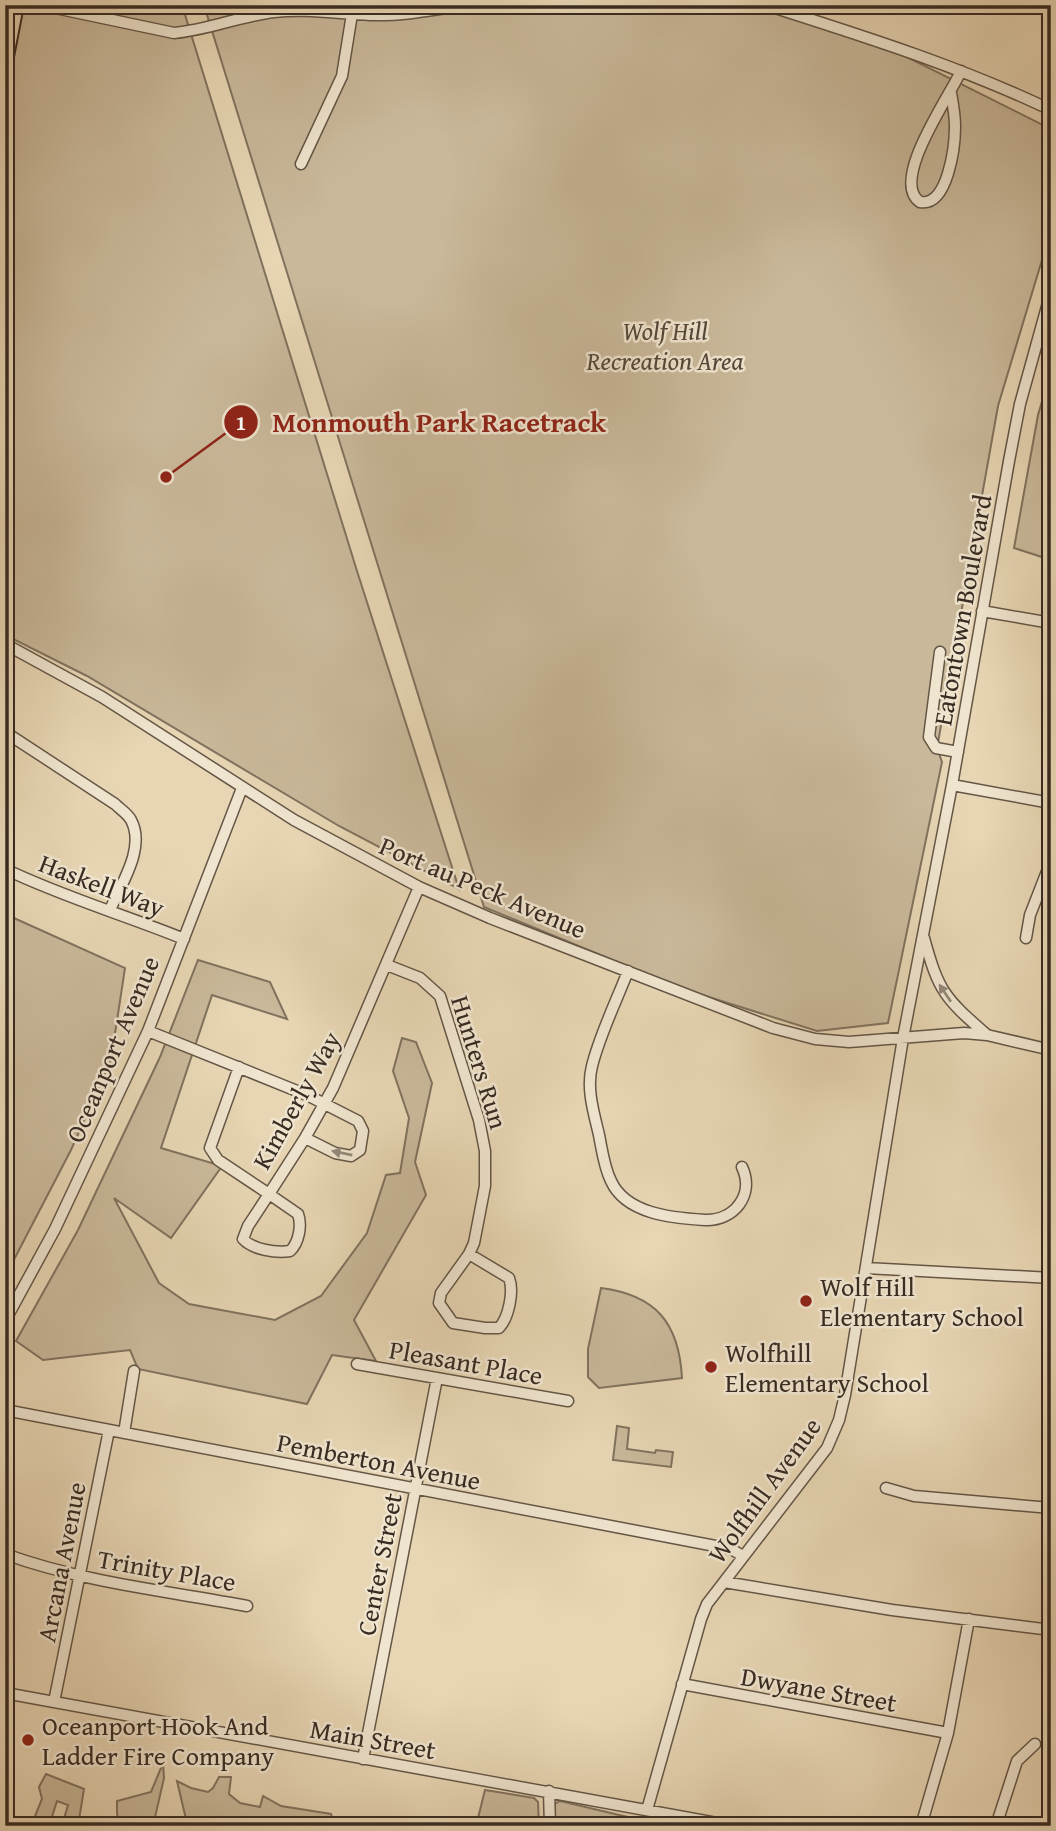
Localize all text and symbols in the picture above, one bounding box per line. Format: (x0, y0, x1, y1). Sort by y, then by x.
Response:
park label: Wolf Hill Recreation Area (585, 311, 744, 380)
callout: Monmouth Park Racetrack (224, 398, 620, 447)
text: Monmouth Park Racetrack (272, 401, 607, 442)
text: 1 (236, 407, 246, 438)
street label: Eatontown Boulevard (922, 491, 1002, 729)
street label: Port au Peck Avenue (374, 826, 592, 948)
street label: Haskell Way (34, 843, 170, 927)
street label: Oceanport Avenue (55, 950, 169, 1148)
one-way arrow (938, 983, 951, 1003)
street label: Hunters Run (441, 990, 519, 1134)
street label: Kimberly Way (242, 1024, 350, 1176)
one-way arrow (330, 1147, 352, 1158)
place label: Wolf Hill Elementary School (820, 1267, 1024, 1336)
marker: Wolf Hill Elementary School (798, 1293, 814, 1309)
street label: Pleasant Place (386, 1329, 546, 1395)
place label: Wolfhill Elementary School (725, 1333, 929, 1402)
marker: Wolfhill Elementary School (703, 1359, 719, 1375)
street label: Wolfhill Avenue (698, 1409, 830, 1571)
street label: Pemberton Avenue (274, 1422, 484, 1500)
street label: Arcana Avenue (26, 1479, 96, 1645)
street label: Center Street (346, 1489, 412, 1639)
street label: Trinity Place (95, 1539, 239, 1601)
street label: Dwyane Street (738, 1656, 900, 1722)
place label: Oceanport Hook And Ladder Fire Company (42, 1706, 274, 1775)
street label: Main Street (307, 1709, 439, 1769)
marker: Oceanport Hook And Ladder Fire Company (20, 1732, 36, 1748)

